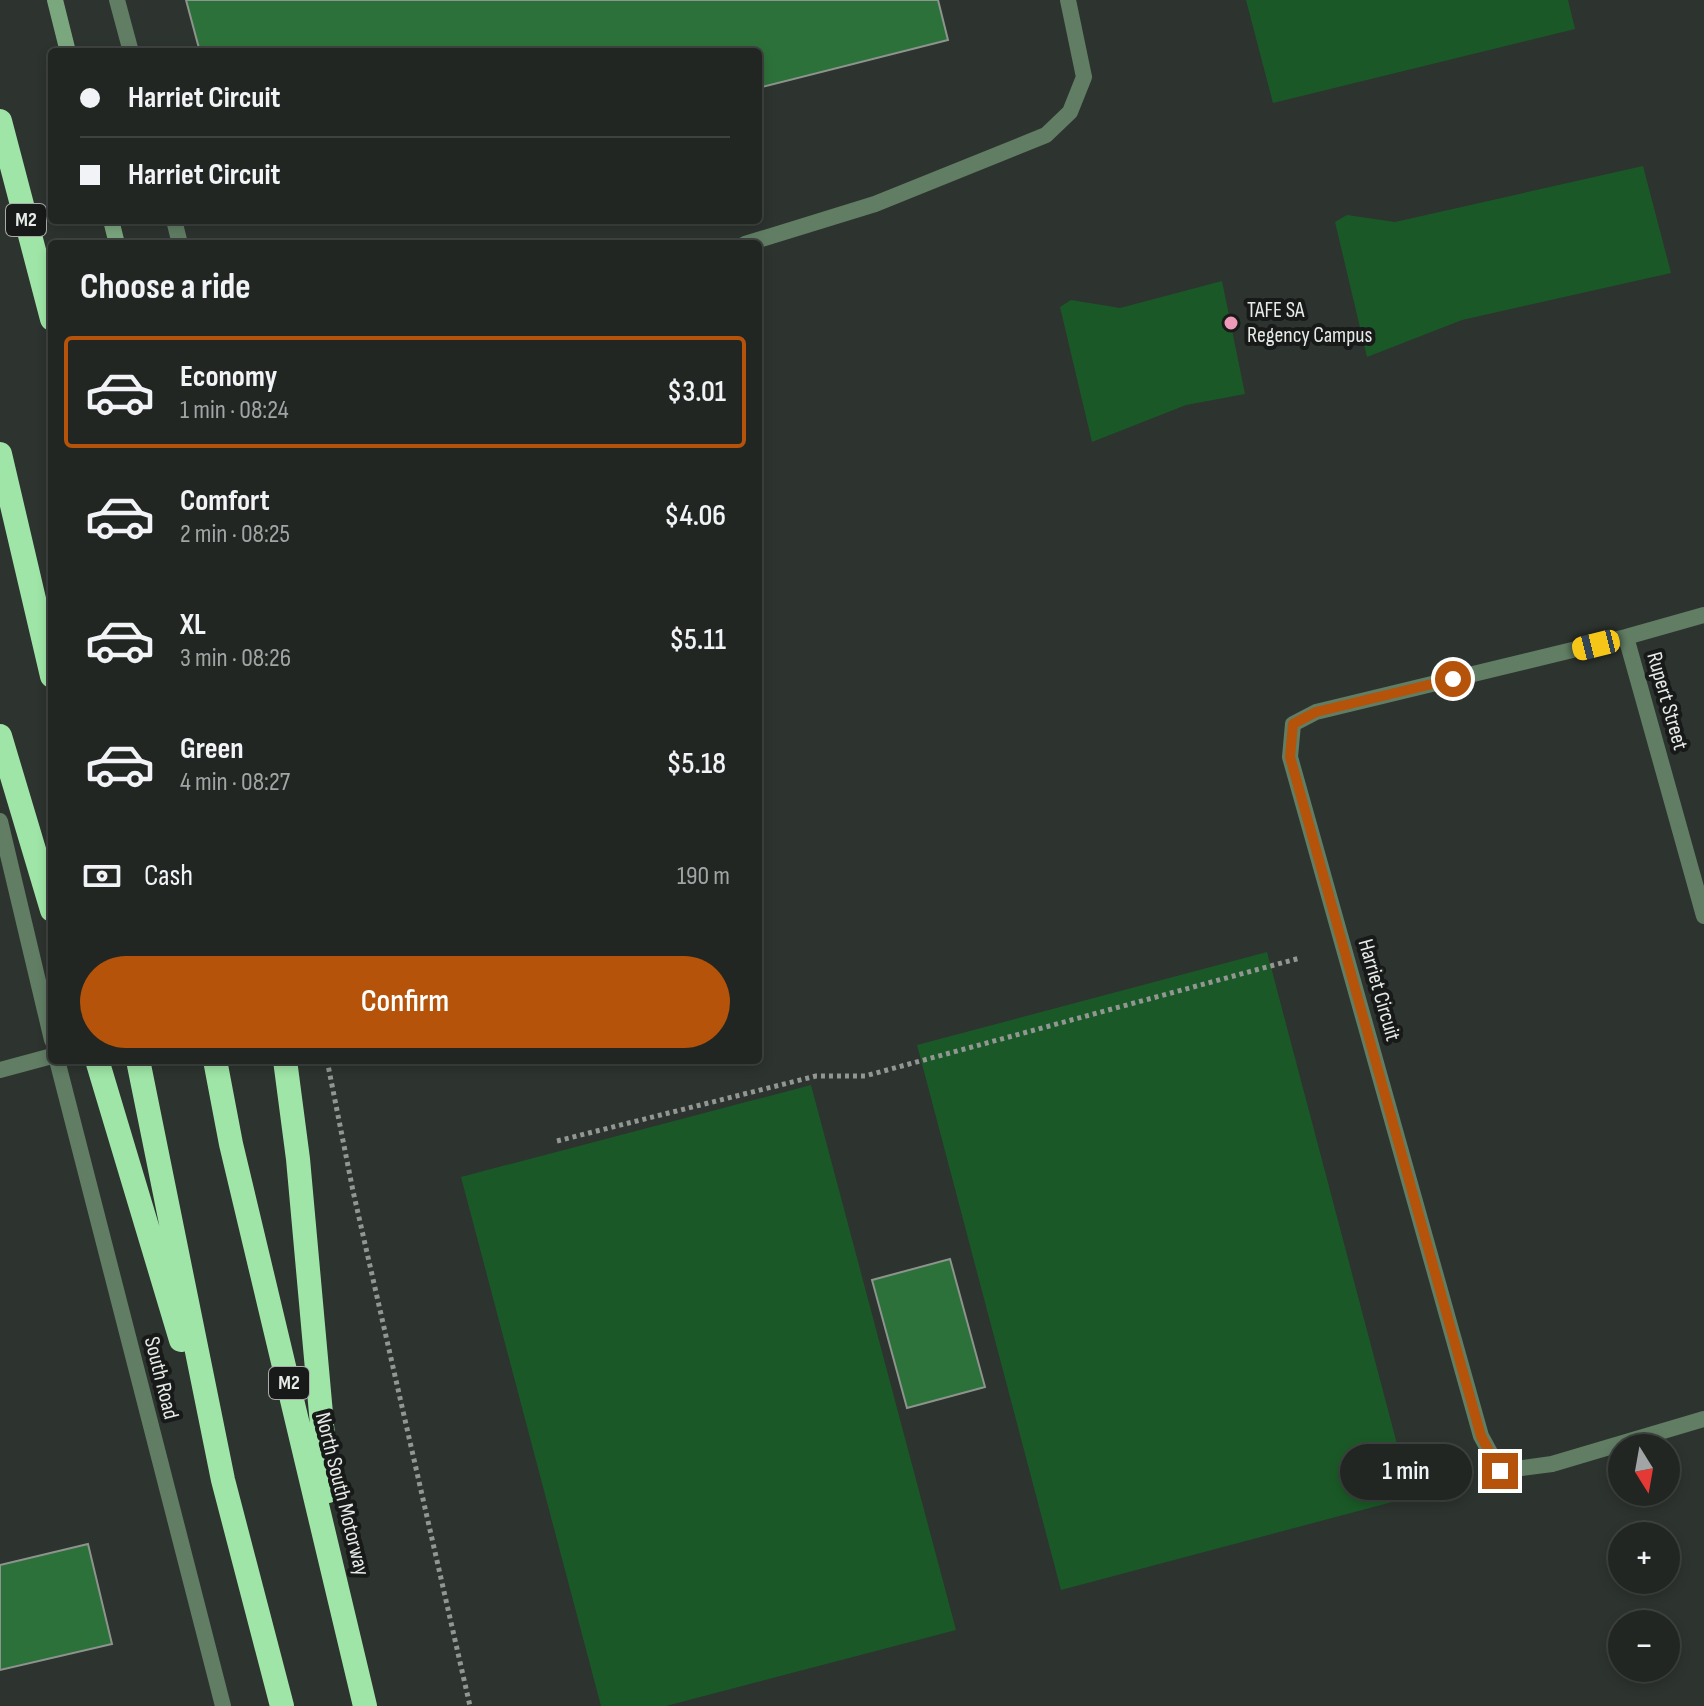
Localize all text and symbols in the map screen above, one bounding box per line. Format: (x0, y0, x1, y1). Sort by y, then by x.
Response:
text: Harriet Circuit (128, 80, 280, 116)
text: Harriet Circuit (128, 157, 280, 193)
road number: M2 (6, 204, 46, 236)
text: Choose a ride (80, 266, 251, 309)
place label: TAFE SA Regency Campus (1247, 297, 1373, 349)
marker: TAFE SA Regency Campus (1222, 314, 1240, 332)
icon: car (84, 356, 156, 428)
text: Economy (180, 359, 277, 395)
text: $3.01 (667, 374, 726, 410)
text: 1 min · 08:24 (180, 395, 289, 426)
icon: car (84, 480, 156, 552)
text: Comfort (180, 483, 270, 519)
text: $4.06 (664, 498, 726, 534)
text: 2 min · 08:25 (180, 519, 290, 550)
icon: car (84, 604, 156, 676)
text: XL (180, 607, 206, 643)
text: $5.11 (669, 622, 726, 658)
car (1570, 628, 1622, 662)
text: 3 min · 08:26 (180, 643, 291, 674)
street label: Rupert Street (1640, 649, 1694, 753)
route start (1435, 661, 1471, 697)
icon: car (84, 728, 156, 800)
text: Green (180, 731, 244, 767)
text: $5.18 (667, 746, 726, 782)
text: 4 min · 08:27 (180, 767, 290, 798)
icon: cash (80, 854, 124, 898)
text: Cash (144, 858, 193, 894)
text: 190 m (677, 861, 730, 892)
street label: Harriet Circuit (1352, 936, 1407, 1044)
button: Confirm (80, 956, 730, 1048)
street label: South Road (138, 1334, 184, 1422)
road number: M2 (269, 1367, 309, 1399)
street label: North South Motorway (309, 1410, 375, 1579)
north arrow (1608, 1434, 1680, 1506)
map controls (1608, 1434, 1680, 1682)
callout: 1 min (1340, 1443, 1472, 1499)
route end (1482, 1453, 1518, 1489)
text: 1 min (1382, 1456, 1430, 1487)
button: + (1608, 1522, 1680, 1594)
button: − (1608, 1610, 1680, 1682)

